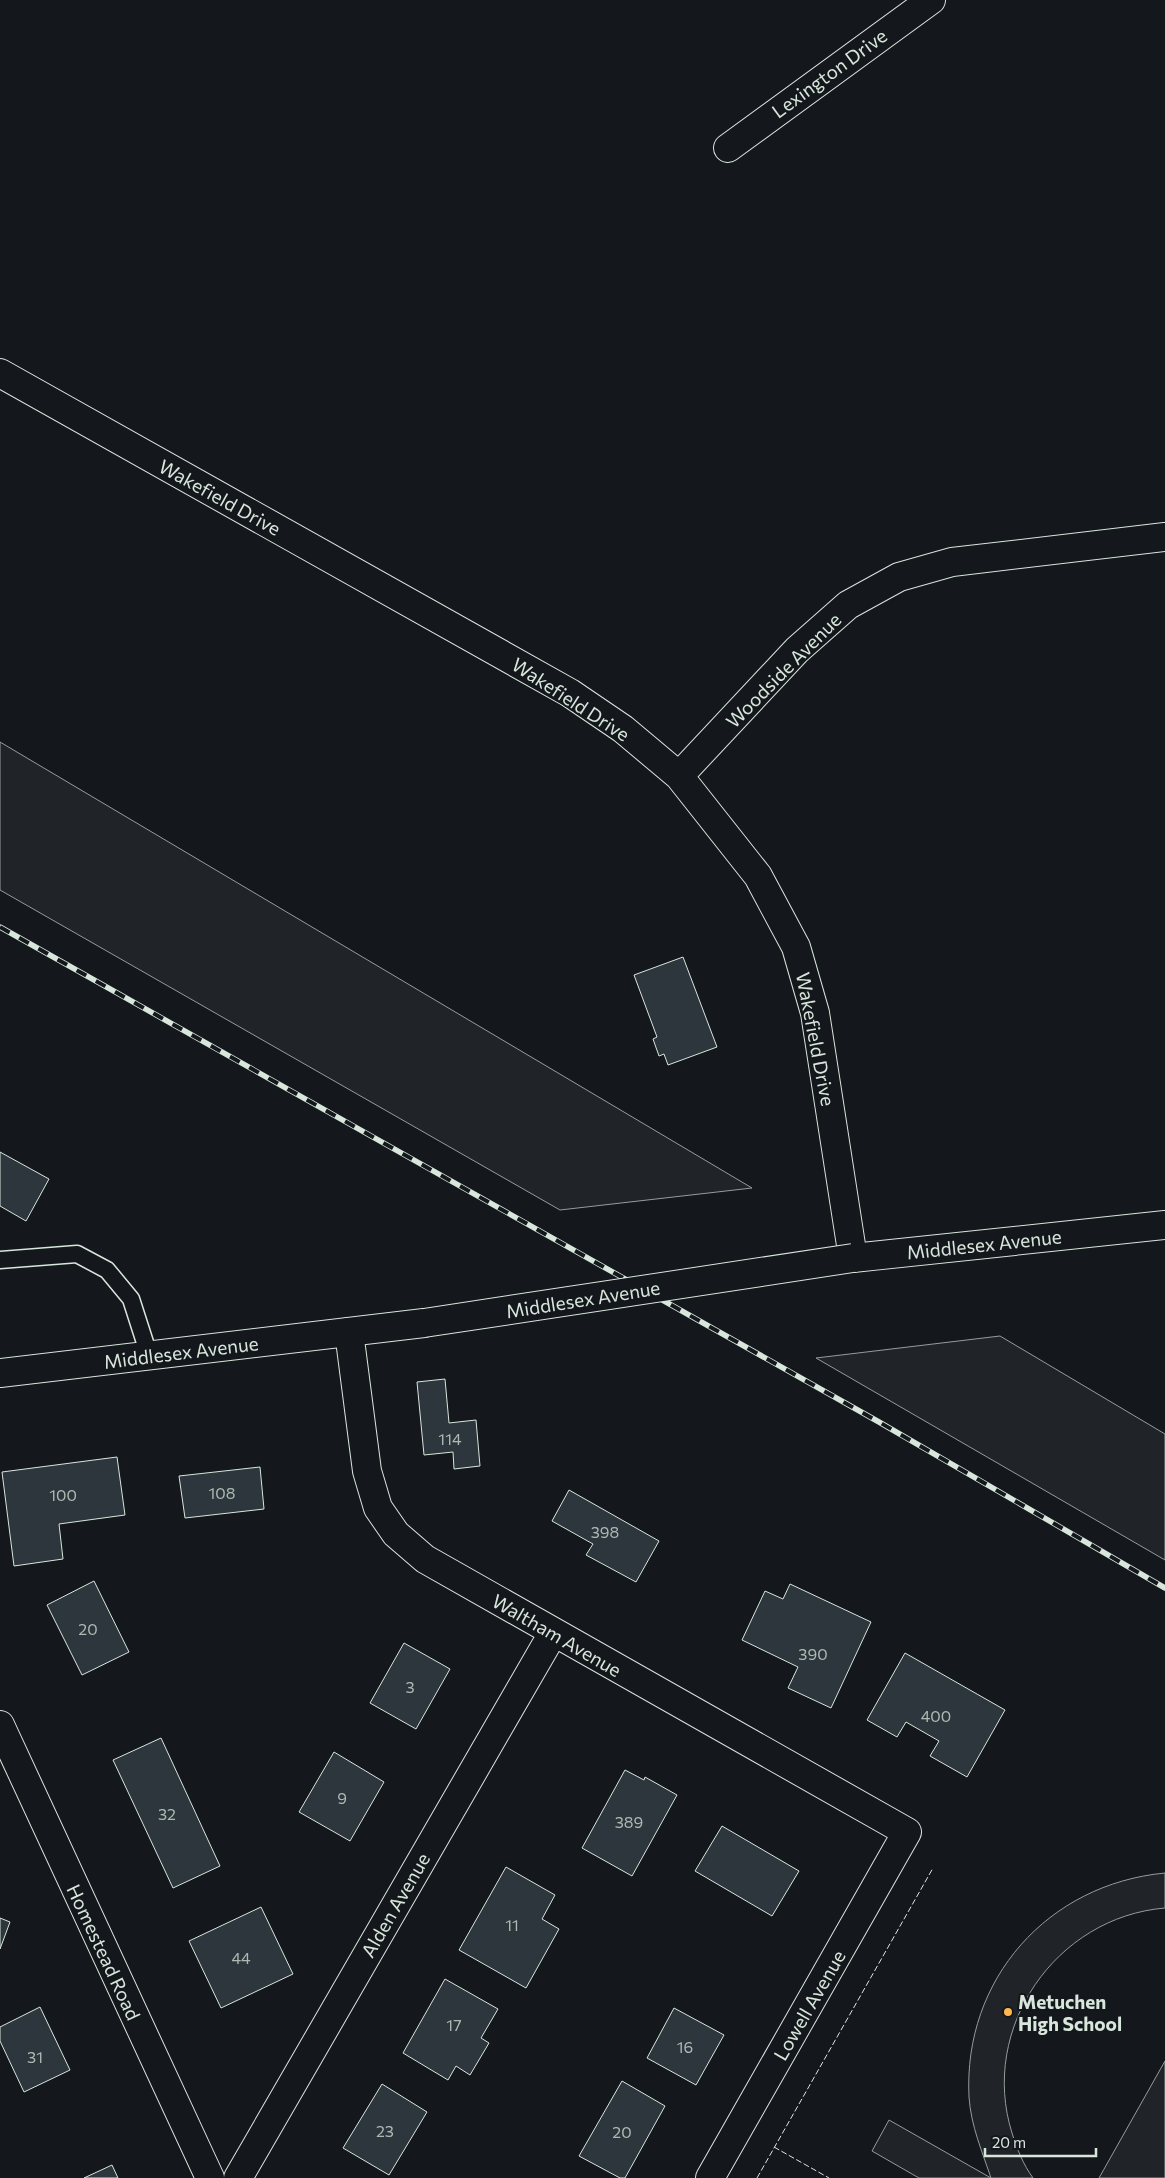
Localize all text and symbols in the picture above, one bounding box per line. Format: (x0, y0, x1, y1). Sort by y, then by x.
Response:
street label: Lexington Drive (767, 24, 891, 122)
street label: Wakefield Drive (155, 454, 285, 540)
street label: Woodside Avenue (721, 608, 845, 732)
street label: Wakefield Drive (508, 652, 634, 746)
street label: Wakefield Drive (792, 970, 840, 1108)
street label: Middlesex Avenue (905, 1224, 1063, 1264)
street label: Middlesex Avenue (504, 1275, 662, 1323)
street label: Middlesex Avenue (102, 1331, 260, 1373)
house number: 114 (438, 1429, 462, 1448)
house number: 108 (209, 1483, 236, 1502)
house number: 100 (49, 1485, 77, 1504)
house number: 398 (591, 1522, 619, 1541)
street label: Waltham Avenue (488, 1589, 626, 1681)
house number: 20 (78, 1619, 98, 1638)
house number: 390 (798, 1644, 828, 1663)
house number: 3 (405, 1677, 415, 1696)
house number: 400 (921, 1706, 951, 1725)
house number: 9 (337, 1788, 347, 1807)
house number: 32 (158, 1804, 176, 1823)
house number: 389 (615, 1812, 643, 1831)
street label: Alden Avenue (356, 1849, 434, 1961)
street label: Homestead Road (62, 1880, 146, 2024)
house number: 11 (505, 1915, 519, 1934)
street label: Lowell Avenue (768, 1946, 850, 2064)
house number: 44 (231, 1948, 251, 1967)
place label: Metuchen High School (1018, 1990, 1122, 2035)
marker: Metuchen High School (1002, 2006, 1014, 2018)
house number: 17 (446, 2015, 462, 2034)
house number: 16 (677, 2037, 693, 2056)
house number: 31 (27, 2047, 43, 2066)
house number: 23 (376, 2121, 394, 2140)
house number: 20 (612, 2122, 632, 2141)
scale bar (985, 2126, 1096, 2158)
text: 20 m (992, 2133, 1026, 2151)

